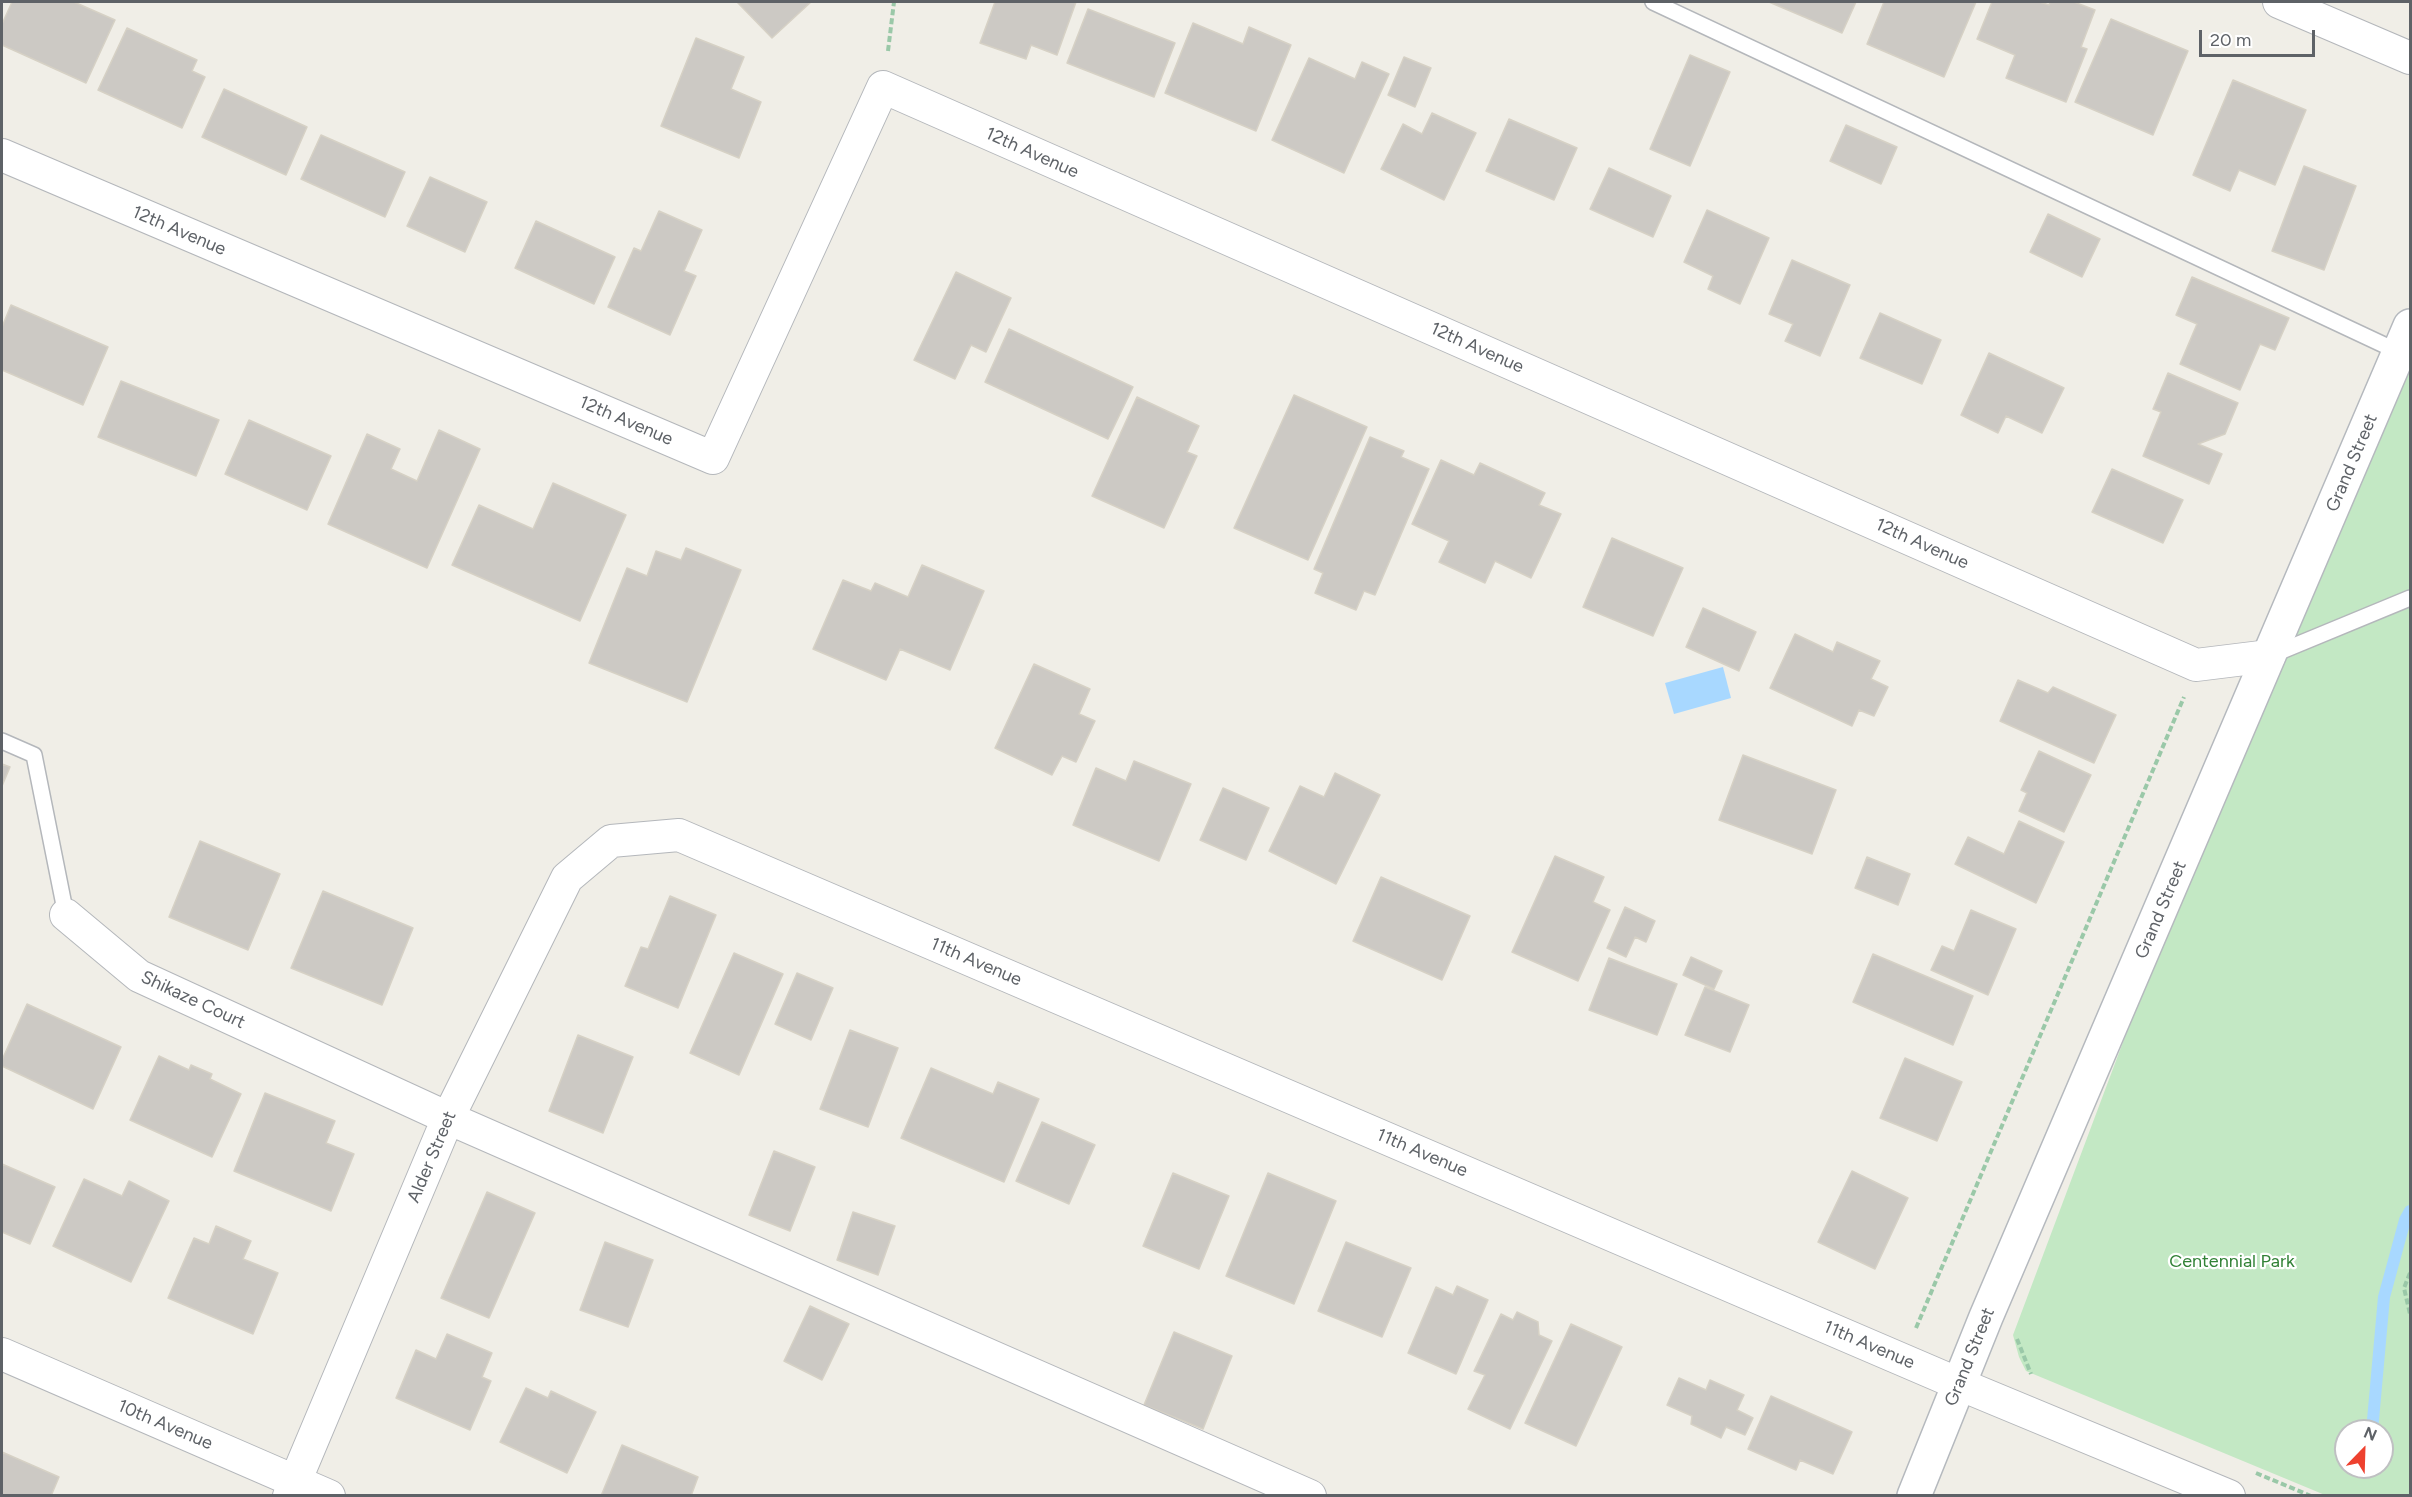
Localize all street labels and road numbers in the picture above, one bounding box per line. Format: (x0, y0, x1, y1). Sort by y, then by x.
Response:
street label: 12th Avenue (982, 123, 1082, 183)
street label: 12th Avenue (129, 202, 229, 260)
street label: 12th Avenue (1427, 318, 1527, 378)
street label: 12th Avenue (576, 392, 676, 450)
street label: Grand Street (2322, 411, 2382, 515)
street label: 12th Avenue (1872, 514, 1972, 574)
street label: Grand Street (2131, 858, 2191, 962)
street label: 11th Avenue (927, 933, 1025, 991)
street label: Shikaze Court (137, 966, 249, 1034)
street label: Alder Street (403, 1108, 461, 1206)
street label: 11th Avenue (1373, 1124, 1471, 1182)
street label: Grand Street (1940, 1305, 2000, 1409)
street label: 11th Avenue (1820, 1316, 1918, 1374)
street label: 10th Avenue (114, 1395, 216, 1455)

